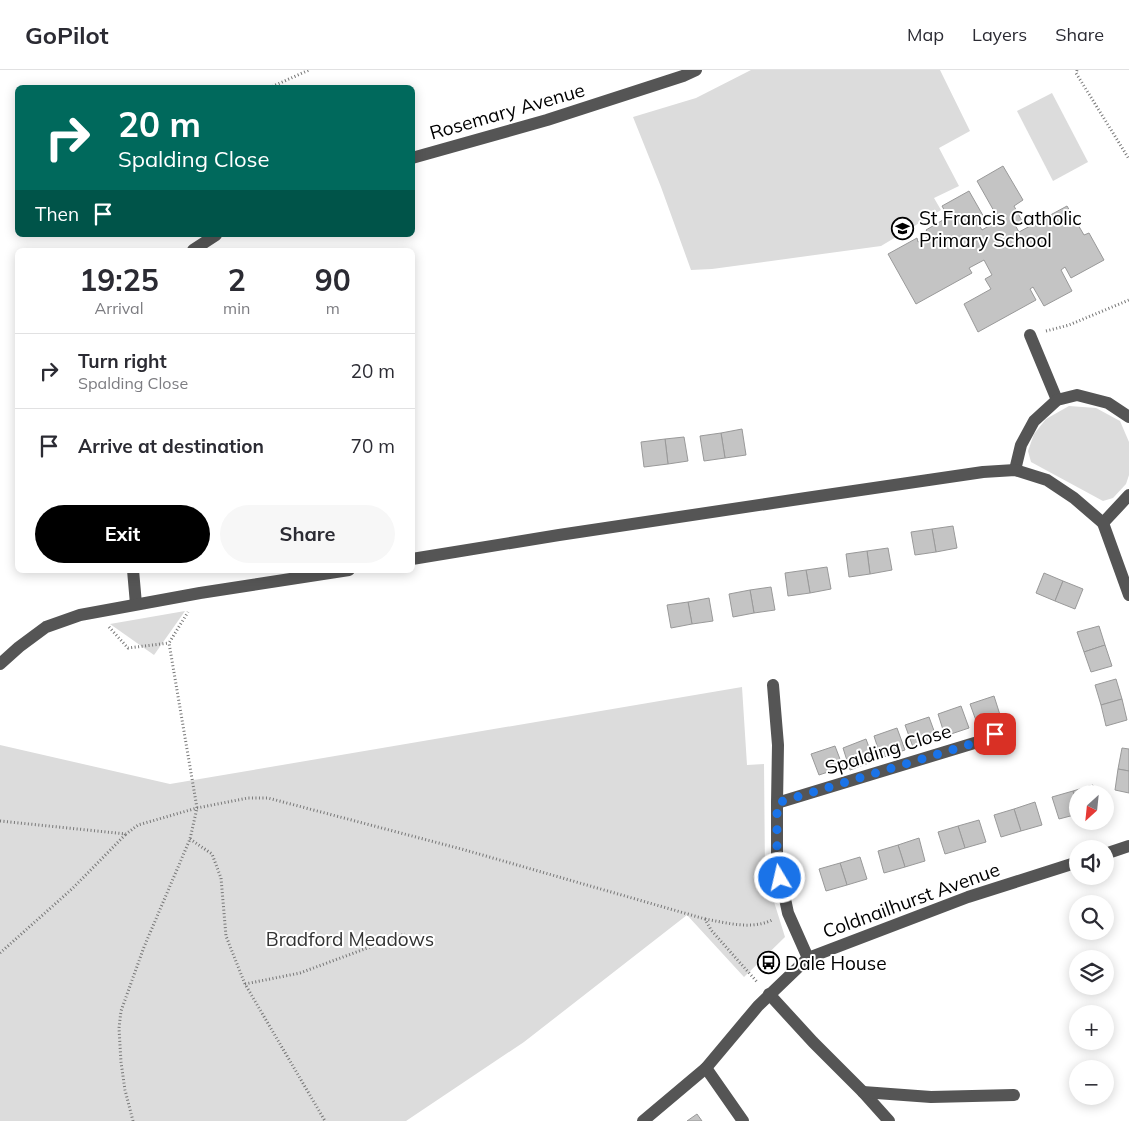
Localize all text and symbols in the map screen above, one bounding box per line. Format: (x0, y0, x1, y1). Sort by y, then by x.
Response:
text: GoPilot (25, 20, 109, 50)
text: Map (907, 23, 944, 46)
text: Layers (972, 23, 1027, 46)
text: Share (1055, 23, 1104, 46)
street label: Rosemary Avenue (427, 77, 587, 145)
text: 20 m (118, 102, 201, 146)
icon: right (35, 105, 100, 170)
text: Spalding Close (118, 145, 269, 173)
icon: arrive (89, 200, 117, 228)
text: Then (35, 202, 79, 226)
place label: St Francis Catholic Primary School (919, 206, 1082, 252)
school or university icon: St Francis Catholic Primary School (891, 217, 915, 241)
text: 19:25 (79, 261, 159, 299)
text: 2 (228, 261, 246, 299)
text: 90 (315, 261, 351, 299)
text: Arrival (95, 298, 144, 318)
text: min (223, 298, 250, 318)
text: m (326, 298, 340, 318)
text: Turn right (78, 349, 167, 373)
icon: right (35, 357, 63, 385)
text: 20 m (351, 359, 395, 383)
text: Spalding Close (78, 373, 188, 393)
icon: arrive (35, 432, 63, 460)
text: Arrive at destination (78, 434, 264, 458)
text: 70 m (351, 434, 395, 458)
button: Exit (35, 505, 210, 563)
button: Share (220, 505, 395, 563)
pin (974, 713, 1016, 755)
street label: Spalding Close (822, 718, 954, 780)
icon: arrive (981, 720, 1009, 748)
north arrow (1069, 785, 1114, 830)
map controls (1069, 785, 1114, 1105)
button: sound (1069, 840, 1114, 885)
position arrow (753, 851, 805, 903)
street label: Coldnailhurst Avenue (819, 857, 1003, 943)
button: search (1069, 895, 1114, 940)
park label: Bradford Meadows (266, 927, 434, 951)
button: layers (1069, 950, 1114, 995)
bus stop icon: Dale House (757, 951, 781, 975)
place label: Dale House (785, 951, 887, 975)
button: + (1069, 1005, 1114, 1050)
button: − (1069, 1060, 1114, 1105)

